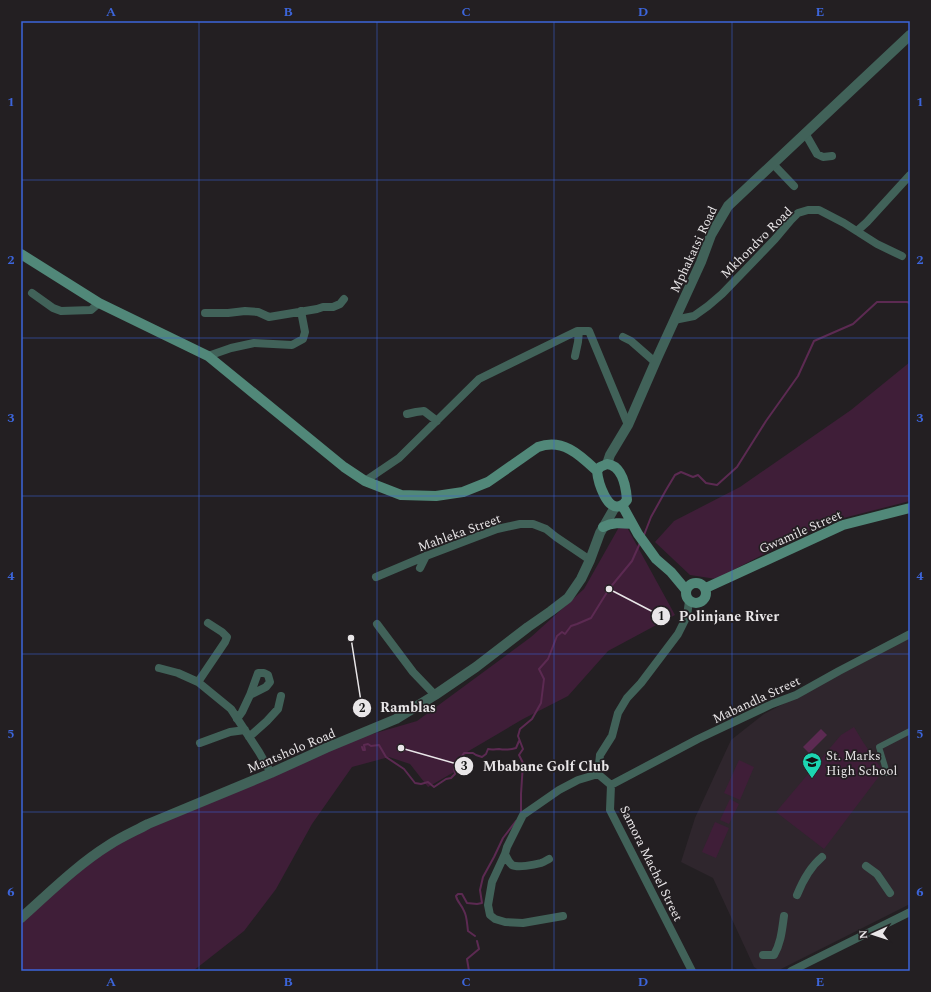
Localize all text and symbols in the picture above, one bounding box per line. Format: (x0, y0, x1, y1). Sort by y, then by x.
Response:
text: A (106, 2, 116, 22)
text: B (283, 2, 293, 22)
text: C (461, 2, 471, 22)
text: D (638, 2, 648, 22)
text: E (816, 2, 825, 22)
text: 1 (7, 92, 15, 112)
text: 1 (916, 92, 924, 112)
street label: Mkhondvo Road (716, 202, 797, 283)
street label: Mphakatsi Road (665, 203, 723, 296)
text: 2 (7, 250, 15, 270)
text: 2 (916, 250, 924, 270)
text: 3 (7, 408, 15, 428)
text: 3 (916, 408, 924, 428)
street label: Gwamile Street (756, 505, 845, 559)
street label: Mahleka Street (415, 508, 504, 557)
text: 4 (7, 566, 15, 586)
text: 4 (916, 566, 924, 586)
callout: Polinjane River (651, 603, 787, 629)
text: Polinjane River (679, 606, 779, 627)
text: 1 (658, 607, 664, 626)
street label: Mabandla Street (709, 671, 804, 729)
callout: Ramblas (352, 695, 444, 721)
text: Ramblas (380, 697, 436, 718)
text: 2 (359, 699, 366, 718)
street label: Mantsholo Road (244, 723, 339, 779)
text: 5 (7, 724, 15, 744)
text: 5 (916, 724, 924, 744)
place label: St. Marks High School (826, 746, 897, 781)
school or university icon: St. Marks High School (801, 751, 823, 779)
callout: Mbabane Golf Club (454, 753, 617, 779)
text: Mbabane Golf Club (483, 756, 609, 777)
text: 3 (461, 757, 468, 776)
street label: Samora Machel Street (614, 802, 688, 925)
text: 6 (7, 882, 15, 902)
text: 6 (916, 882, 924, 902)
north arrow (853, 914, 893, 954)
text: N (855, 930, 872, 939)
text: A (106, 972, 116, 992)
text: B (283, 972, 293, 992)
text: C (461, 972, 471, 992)
text: D (638, 972, 648, 992)
text: E (816, 972, 825, 992)

